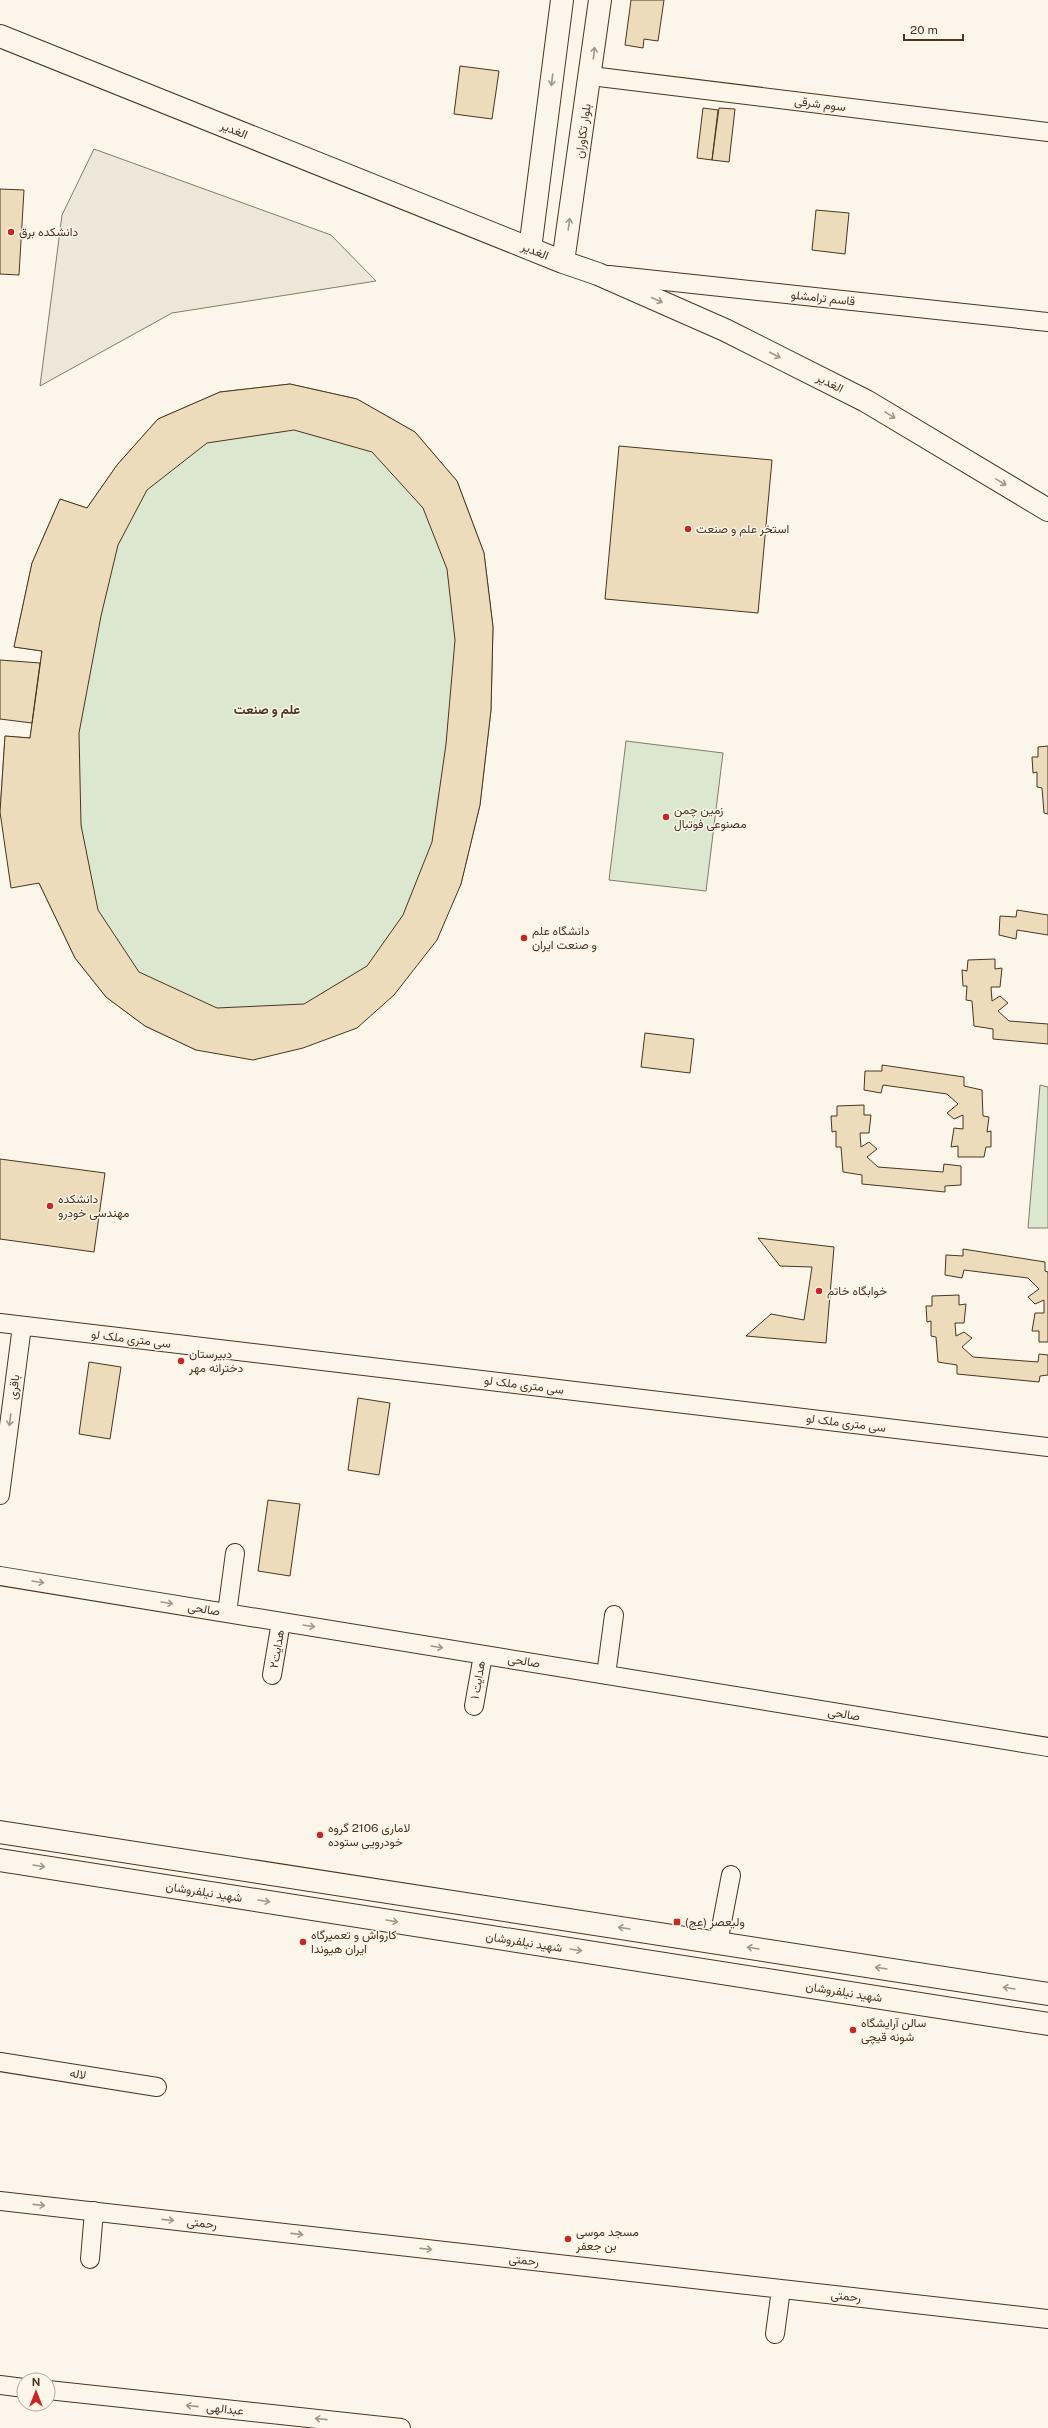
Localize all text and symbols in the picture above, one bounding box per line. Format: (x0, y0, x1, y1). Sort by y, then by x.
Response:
scale bar (904, 16, 963, 42)
text: 20 m (910, 23, 938, 37)
one-way arrow (590, 47, 598, 60)
one-way arrow (548, 73, 555, 86)
street label: سوم شرقی (794, 94, 846, 115)
street label: بلوار تکاوران (572, 103, 595, 159)
street label: الغدیر (217, 118, 250, 143)
one-way arrow (565, 218, 573, 231)
place label: دانشکده برق (19, 225, 78, 240)
marker: دانشکده برق (6, 227, 16, 237)
street label: الغدیر (518, 239, 551, 264)
street label: قاسم ترامشلو (790, 288, 856, 309)
one-way arrow (650, 296, 662, 304)
one-way arrow (768, 352, 780, 359)
street label: الغدیر (813, 370, 846, 397)
one-way arrow (884, 412, 896, 420)
one-way arrow (995, 478, 1007, 486)
place label: استخر علم و صنعت (696, 522, 789, 537)
marker: استخر علم و صنعت (683, 524, 693, 534)
district label: علم و صنعت (234, 702, 300, 718)
place label: زمین چمن مصنوعی فوتبال (674, 803, 747, 832)
marker: زمین چمن مصنوعی فوتبال (661, 812, 671, 822)
place label: دانشگاه علم و صنعت ایران (532, 924, 597, 953)
marker: دانشگاه علم و صنعت ایران (519, 933, 529, 943)
place label: دانشکده مهندسی خودرو (58, 1192, 129, 1221)
marker: دانشکده مهندسی خودرو (45, 1201, 55, 1211)
place label: خوابگاه خاتم (827, 1284, 887, 1299)
marker: خوابگاه خاتم (814, 1286, 824, 1296)
street label: سی متری ملک لو (90, 1327, 172, 1352)
place label: دبیرستان دخترانه مهر (188, 1347, 244, 1376)
marker: دبیرستان دخترانه مهر (176, 1356, 186, 1366)
street label: سی متری ملک لو (483, 1373, 565, 1398)
street label: باقری (6, 1374, 23, 1401)
street label: سی متری ملک لو (805, 1411, 887, 1436)
one-way arrow (6, 1413, 14, 1426)
one-way arrow (32, 1578, 45, 1586)
one-way arrow (160, 1599, 173, 1607)
street label: صالحی (187, 1600, 221, 1619)
one-way arrow (302, 1622, 315, 1630)
street label: هدایت۲ (267, 1629, 287, 1669)
one-way arrow (430, 1643, 443, 1651)
street label: صالحی (507, 1652, 541, 1671)
street label: هدایت ۱ (468, 1660, 488, 1700)
street label: صالحی (827, 1705, 861, 1724)
place label: لاماری 2106 گروه خودرویی ستوده (328, 1821, 410, 1850)
marker: لاماری 2106 گروه خودرویی ستوده (315, 1830, 325, 1840)
one-way arrow (32, 1862, 45, 1870)
street label: شهید نیلفروشان (165, 1879, 243, 1906)
one-way arrow (257, 1897, 270, 1905)
place label: ولیعصر (عج) (685, 1915, 745, 1931)
one-way arrow (385, 1917, 398, 1925)
marker: ولیعصر (عج) (672, 1917, 682, 1927)
one-way arrow (618, 1924, 631, 1932)
place label: کارواش و تعمیرگاه ایران هیوندا (311, 1928, 397, 1957)
street label: شهید نیلفروشان (485, 1929, 563, 1956)
marker: کارواش و تعمیرگاه ایران هیوندا (298, 1937, 308, 1947)
one-way arrow (746, 1944, 759, 1952)
one-way arrow (569, 1946, 582, 1954)
one-way arrow (875, 1964, 888, 1972)
street label: شهید نیلفروشان (805, 1979, 883, 2006)
one-way arrow (1003, 1984, 1016, 1992)
place label: سالن آرایشگاه شونه قیچی (861, 2016, 926, 2045)
marker: سالن آرایشگاه شونه قیچی (848, 2025, 858, 2035)
street label: لاله (69, 2066, 87, 2082)
one-way arrow (32, 2201, 45, 2209)
street label: رحمتی (186, 2214, 218, 2233)
one-way arrow (161, 2216, 174, 2223)
place label: مسجد موسی بن جعفر (575, 2225, 639, 2254)
one-way arrow (290, 2230, 303, 2238)
marker: مسجد موسی بن جعفر (563, 2234, 573, 2244)
one-way arrow (419, 2245, 432, 2253)
street label: رحمتی (508, 2251, 540, 2270)
street label: رحمتی (830, 2287, 862, 2306)
north arrow (16, 2372, 56, 2412)
text: N (32, 2376, 40, 2388)
street label: عبدالهی (206, 2400, 244, 2419)
one-way arrow (186, 2402, 199, 2409)
one-way arrow (315, 2416, 328, 2423)

